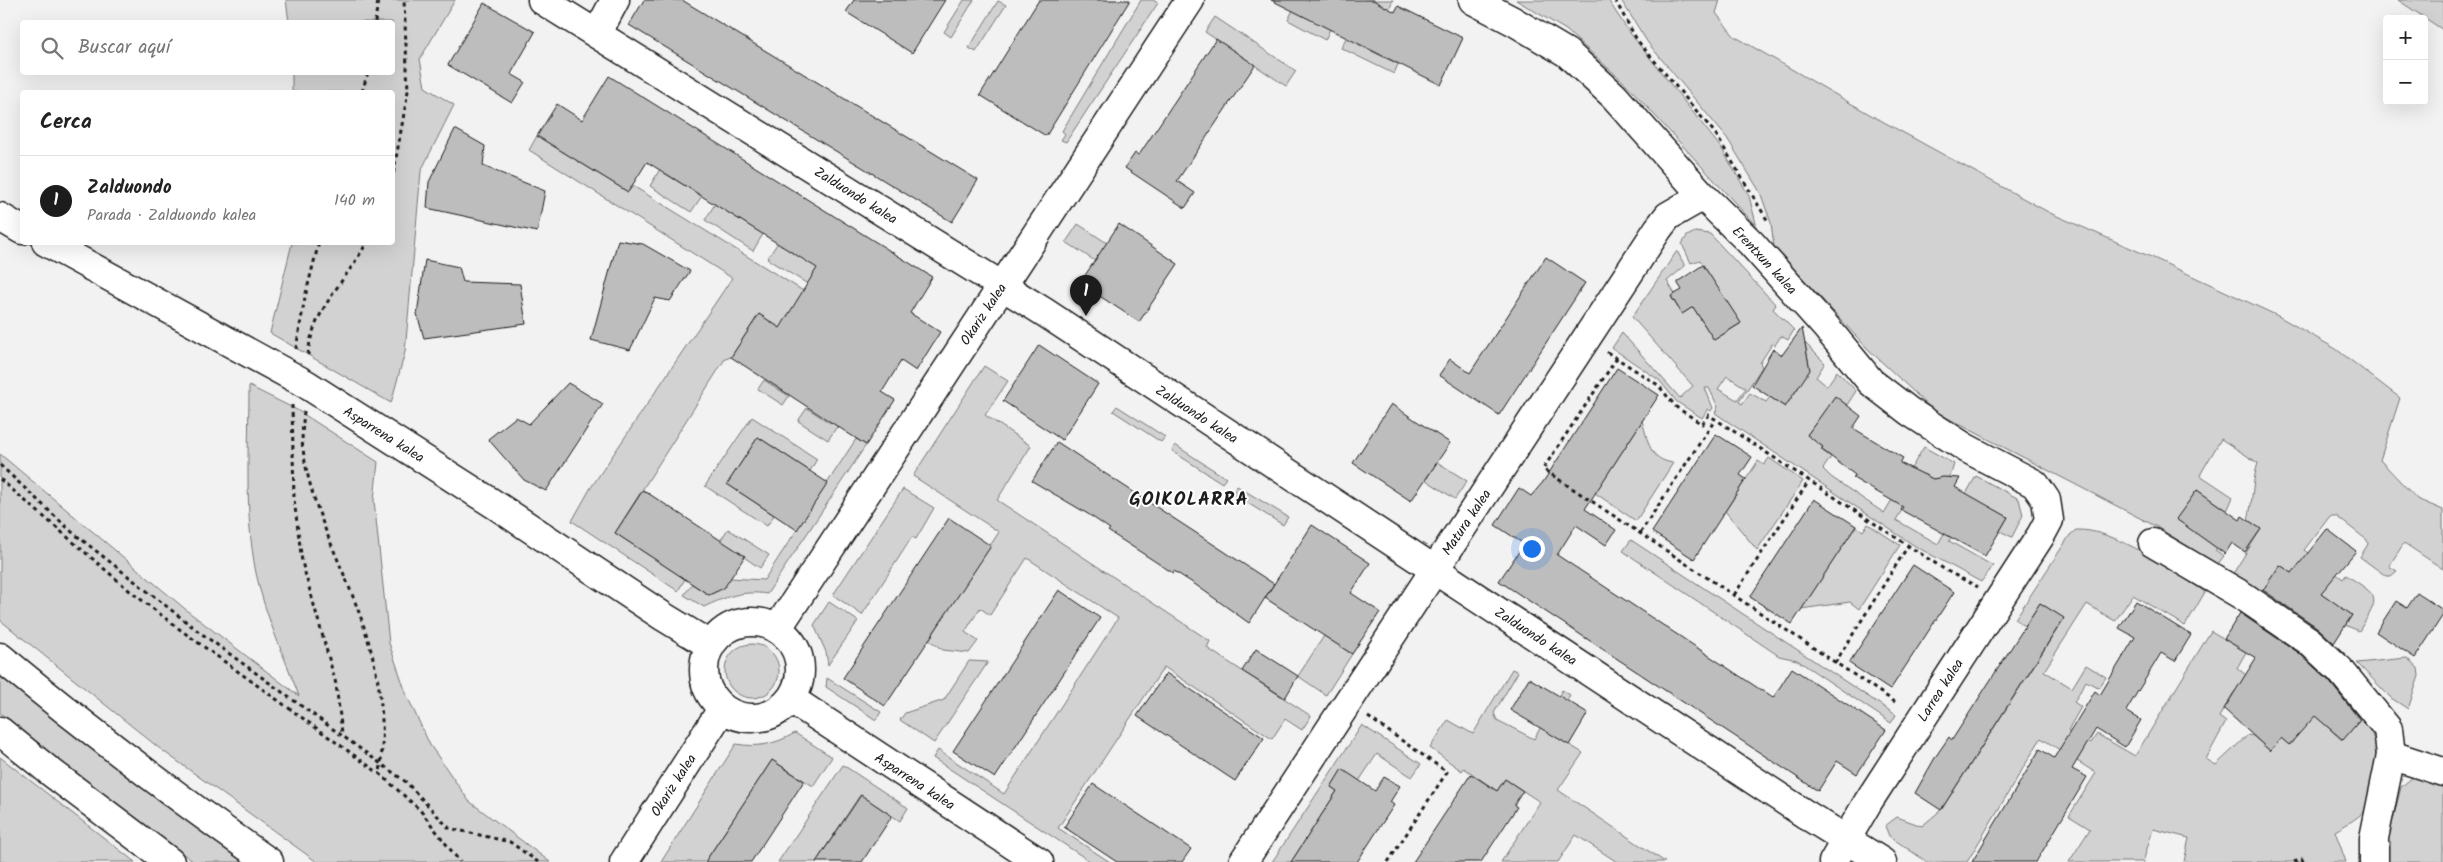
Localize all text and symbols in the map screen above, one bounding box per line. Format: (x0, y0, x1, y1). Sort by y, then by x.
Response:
map controls (2383, 15, 2428, 105)
button: + (2383, 15, 2428, 60)
search box (20, 20, 395, 75)
text: Buscar aquí (78, 33, 170, 63)
icon: search (38, 34, 66, 62)
button: − (2383, 60, 2428, 105)
text: Cerca (40, 106, 92, 139)
street label: Zalduondo kalea (810, 161, 901, 230)
text: Zalduondo (87, 173, 172, 203)
text: 1 (54, 188, 58, 213)
text: 140 m (334, 188, 375, 213)
text: Parada · Zalduondo kalea (87, 203, 256, 228)
street label: Erentxun kalea (1726, 221, 1802, 300)
pin: 1 (1070, 275, 1102, 316)
street label: Okariz kalea (955, 279, 1013, 350)
street label: Zalduondo kalea (1151, 380, 1242, 450)
street label: Asparrena kalea (338, 401, 428, 469)
district label: GOIKOLARRA (1129, 485, 1249, 515)
street label: Matura kalea (1436, 485, 1497, 560)
your location (1519, 536, 1545, 562)
street label: Zalduondo kalea (1490, 602, 1581, 672)
street label: Larrea kalea (1912, 655, 1970, 726)
street label: Asparrena kalea (870, 747, 959, 816)
street label: Okariz kalea (645, 750, 702, 821)

